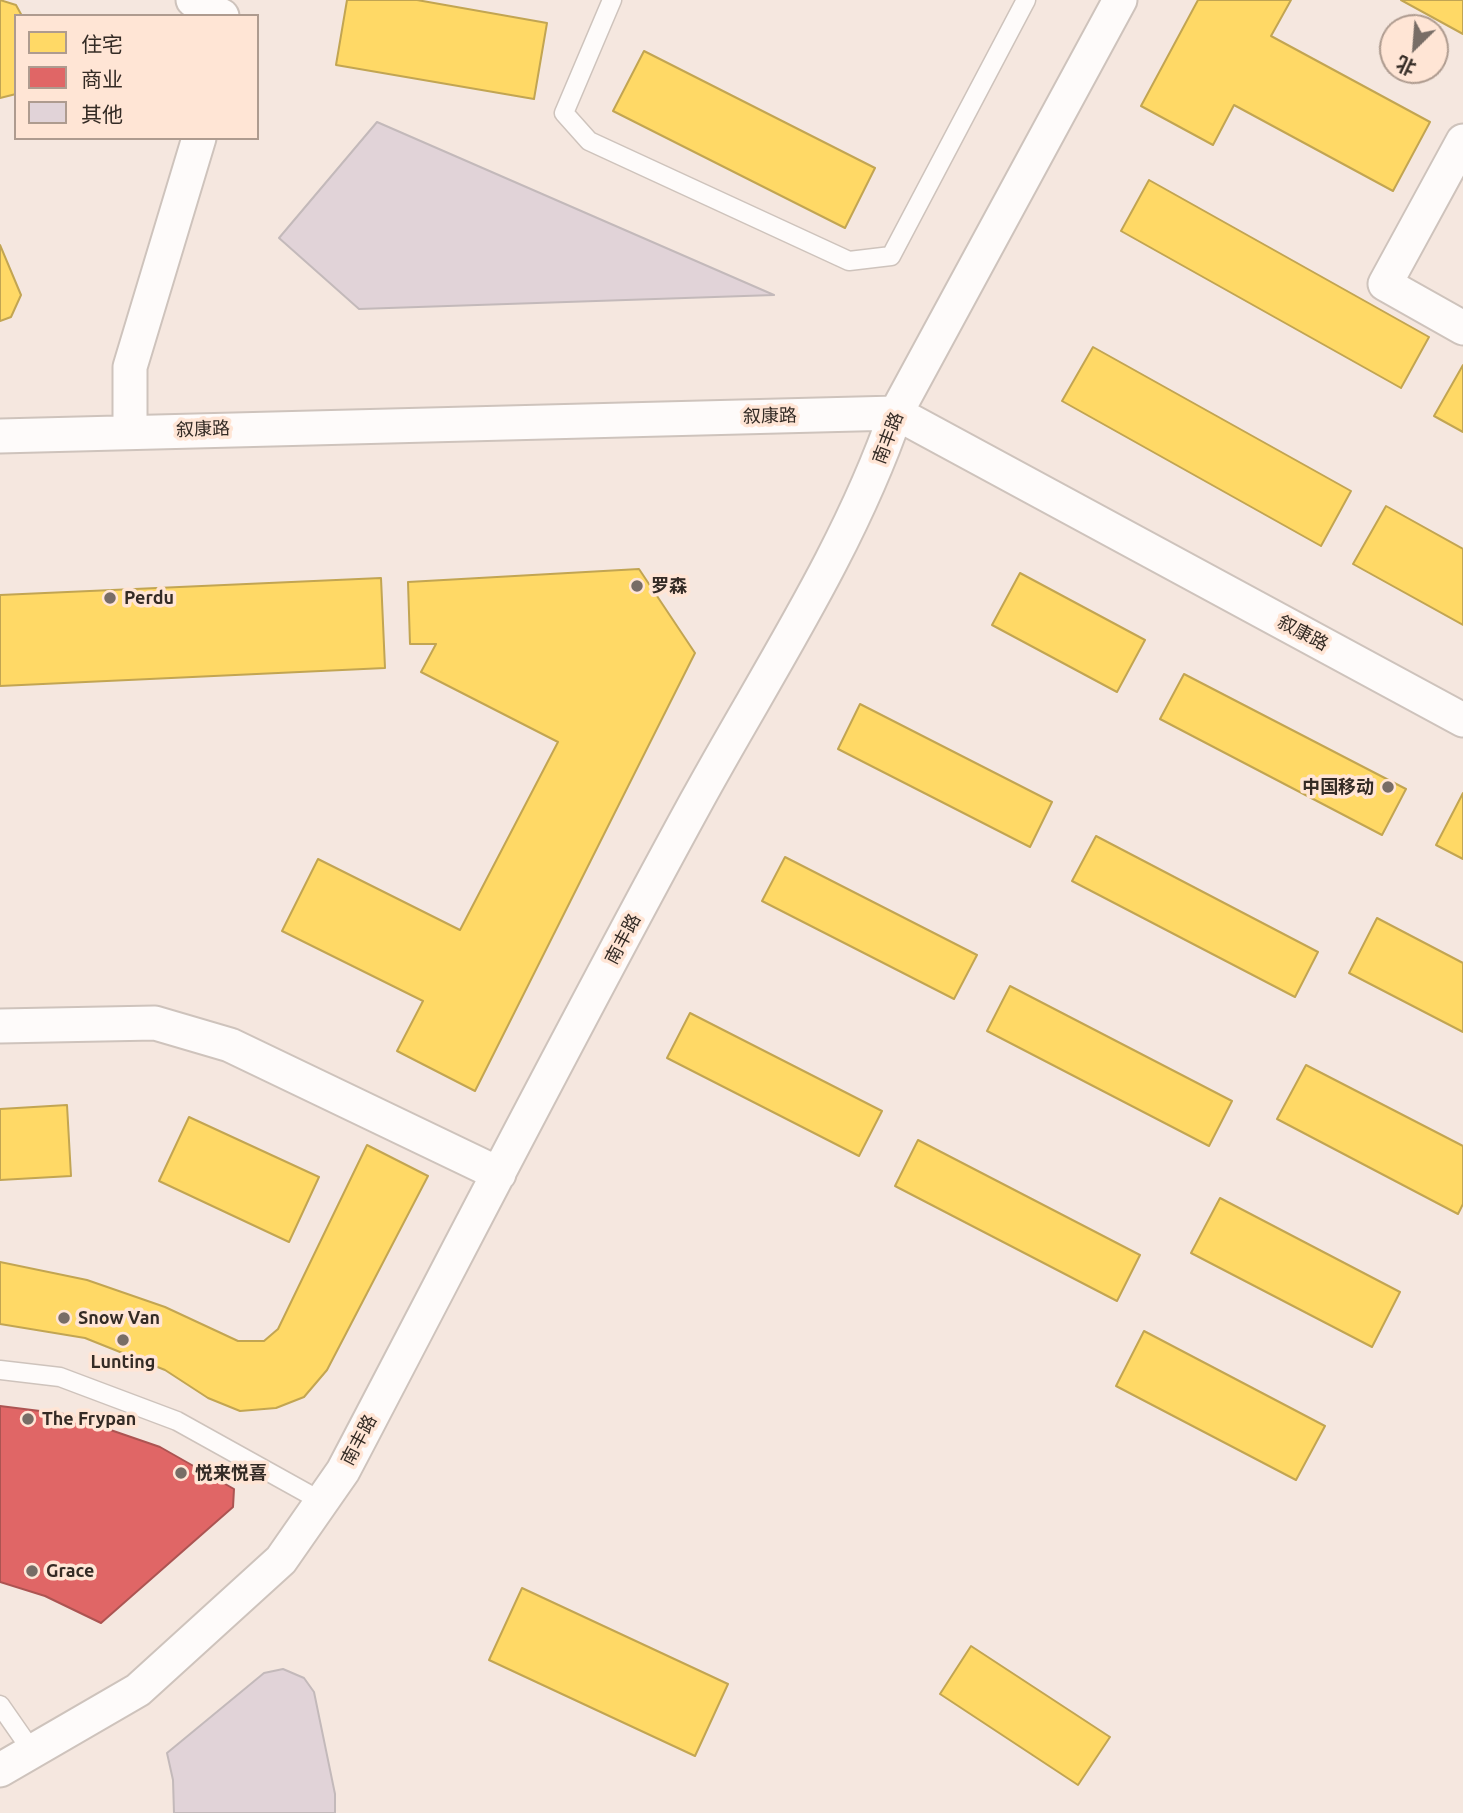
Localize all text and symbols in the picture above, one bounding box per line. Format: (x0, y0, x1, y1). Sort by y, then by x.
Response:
legend (14, 14, 259, 140)
north arrow (1379, 14, 1449, 84)
text: 住宅 (81, 32, 123, 56)
text: 北 (1393, 52, 1419, 80)
text: 商业 (81, 67, 123, 91)
text: 其他 (81, 102, 123, 126)
street label: 叙康路 (743, 405, 797, 427)
street label: 南丰路 (868, 409, 908, 467)
street label: 叙康路 (176, 417, 230, 441)
place label: 罗森 (651, 575, 687, 597)
marker: 罗森 (629, 578, 645, 594)
place label: Perdu (124, 587, 174, 609)
marker: Perdu (102, 590, 118, 606)
street label: 叙康路 (1274, 611, 1332, 655)
place label: 中国移动 (1302, 776, 1374, 798)
marker: 中国移动 (1380, 779, 1396, 795)
street label: 南丰路 (601, 910, 645, 968)
place label: Snow Van (78, 1307, 160, 1329)
marker: Snow Van (56, 1310, 72, 1326)
marker: Lunting (115, 1332, 131, 1348)
place label: Lunting (91, 1351, 155, 1373)
place label: The Frypan (42, 1408, 136, 1430)
marker: The Frypan (20, 1411, 36, 1427)
street label: 南丰路 (337, 1411, 381, 1469)
place label: 悦来悦喜 (195, 1462, 267, 1484)
marker: 悦来悦喜 (173, 1465, 189, 1481)
place label: Grace (46, 1560, 94, 1582)
marker: Grace (24, 1563, 40, 1579)

